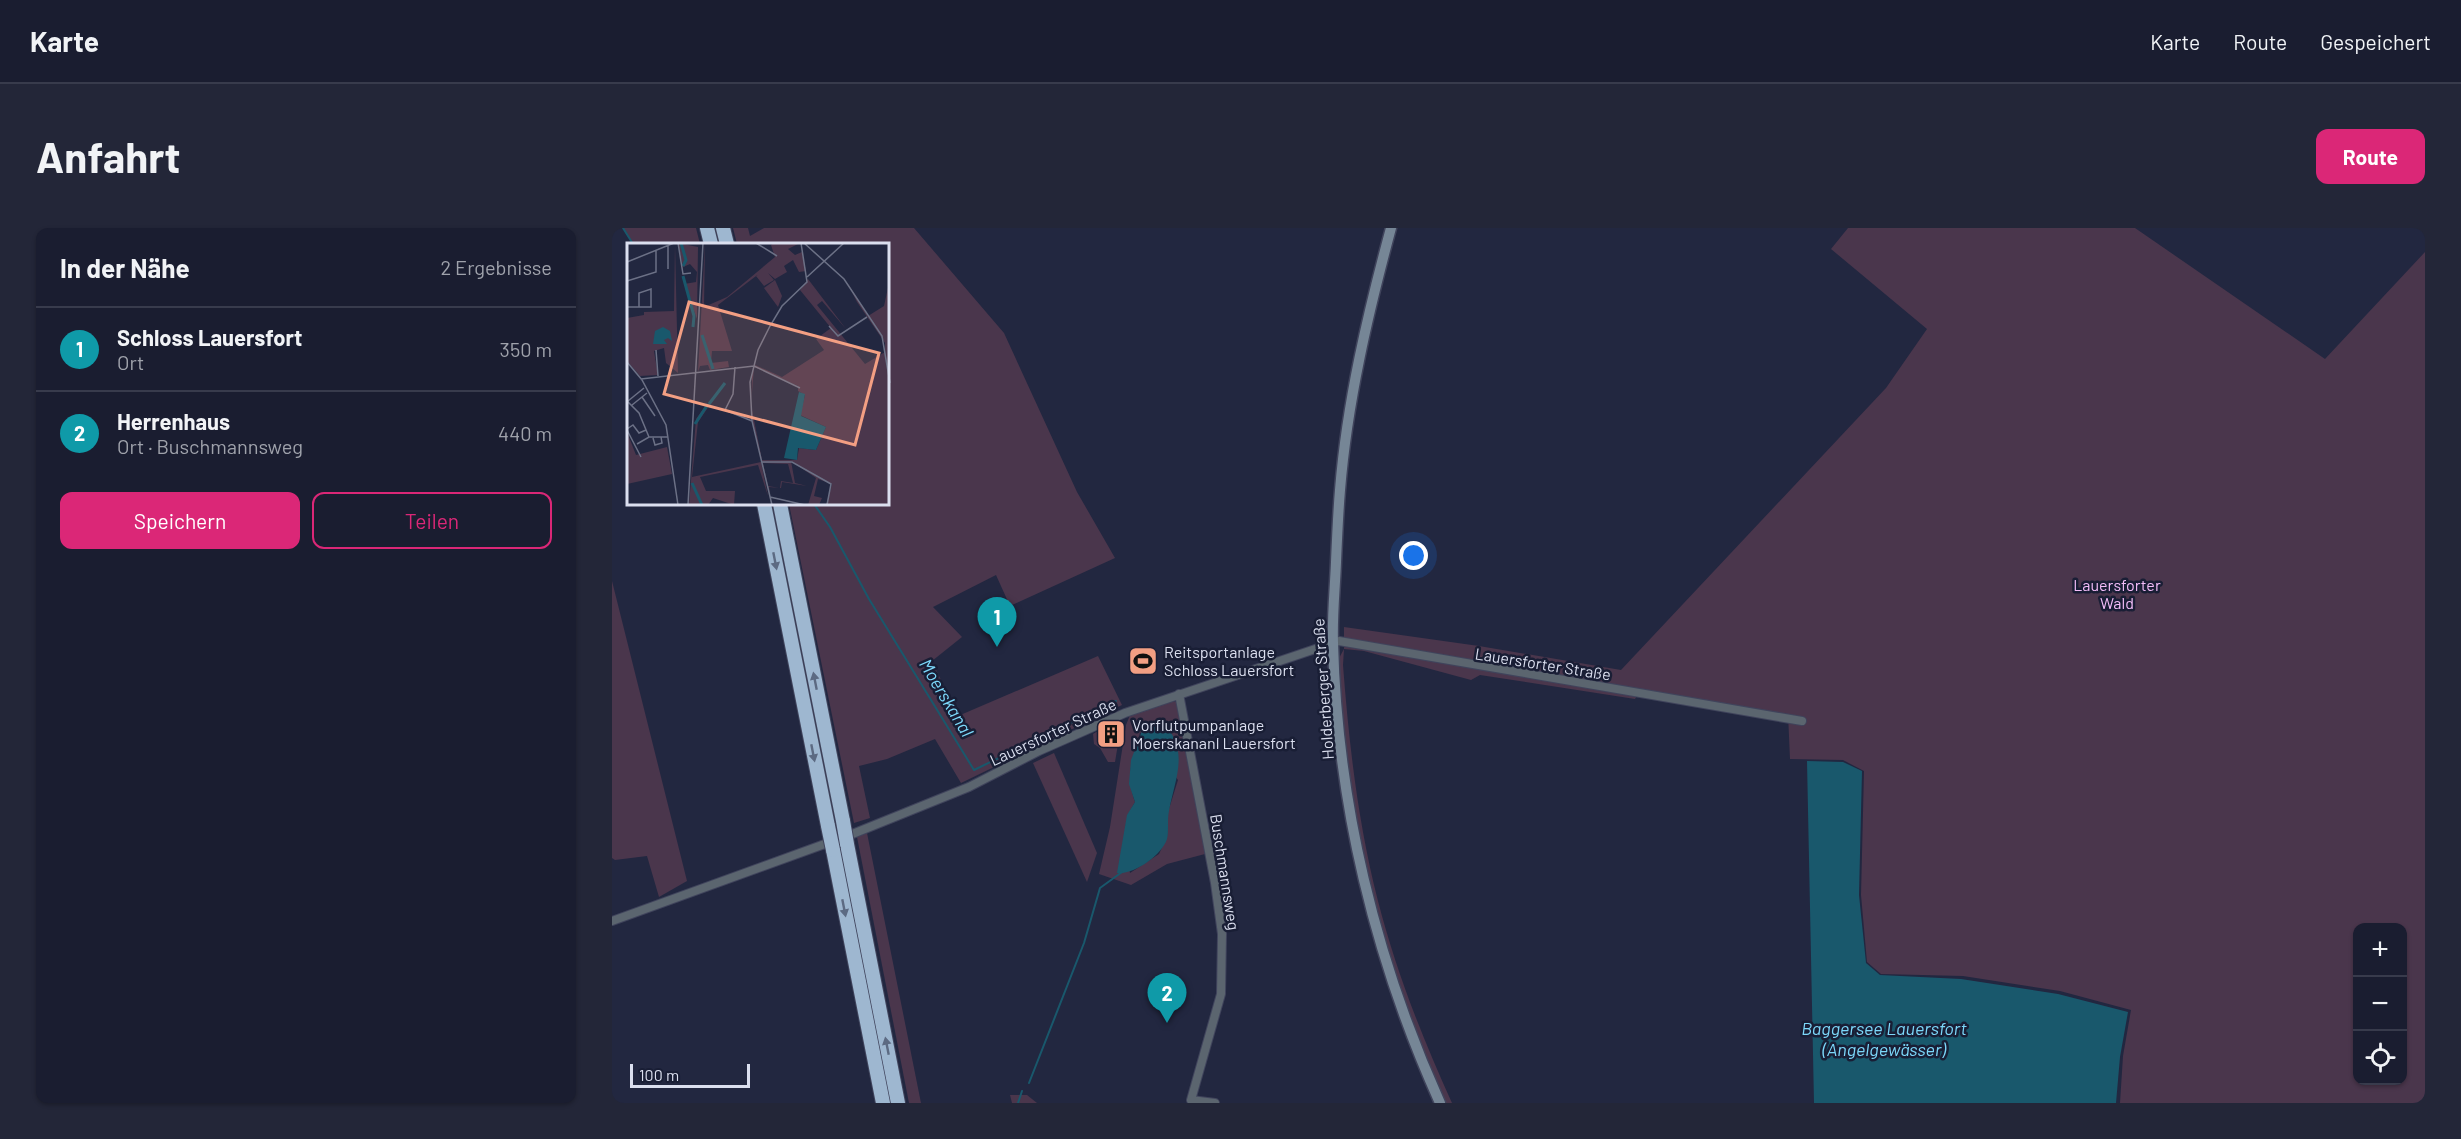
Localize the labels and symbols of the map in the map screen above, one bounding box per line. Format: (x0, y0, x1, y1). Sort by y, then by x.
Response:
inset map (627, 243, 890, 506)
your location (1399, 541, 1428, 570)
one-way arrow (771, 552, 780, 571)
park label: Lauersforter Wald (2073, 575, 2161, 612)
pin: 1 (978, 598, 1016, 647)
street label: Holderberger Straße (1308, 618, 1337, 760)
place label: Reitsportanlage Schloss Lauersfort (1164, 642, 1294, 679)
street label: Lauersforter Straße (1474, 643, 1612, 684)
sports icon: Reitsportanlage Schloss Lauersfort (1127, 645, 1159, 677)
water label: Moerskanal (915, 655, 979, 740)
one-way arrow (810, 672, 819, 691)
street label: Lauersforter Straße (987, 694, 1119, 769)
place label: Vorflutpumpanlage Moerskananl Lauersfort (1132, 715, 1296, 752)
building icon: Vorflutpumpanlage Moerskananl Lauersfort (1095, 718, 1127, 750)
one-way arrow (809, 743, 818, 762)
street label: Buschmannsweg (1207, 813, 1244, 931)
one-way arrow (840, 898, 849, 917)
pin: 2 (1148, 974, 1186, 1023)
water label: Baggersee Lauersfort (Angelgewässer) (1801, 1017, 1967, 1060)
one-way arrow (882, 1036, 891, 1055)
scale bar (630, 1061, 750, 1088)

